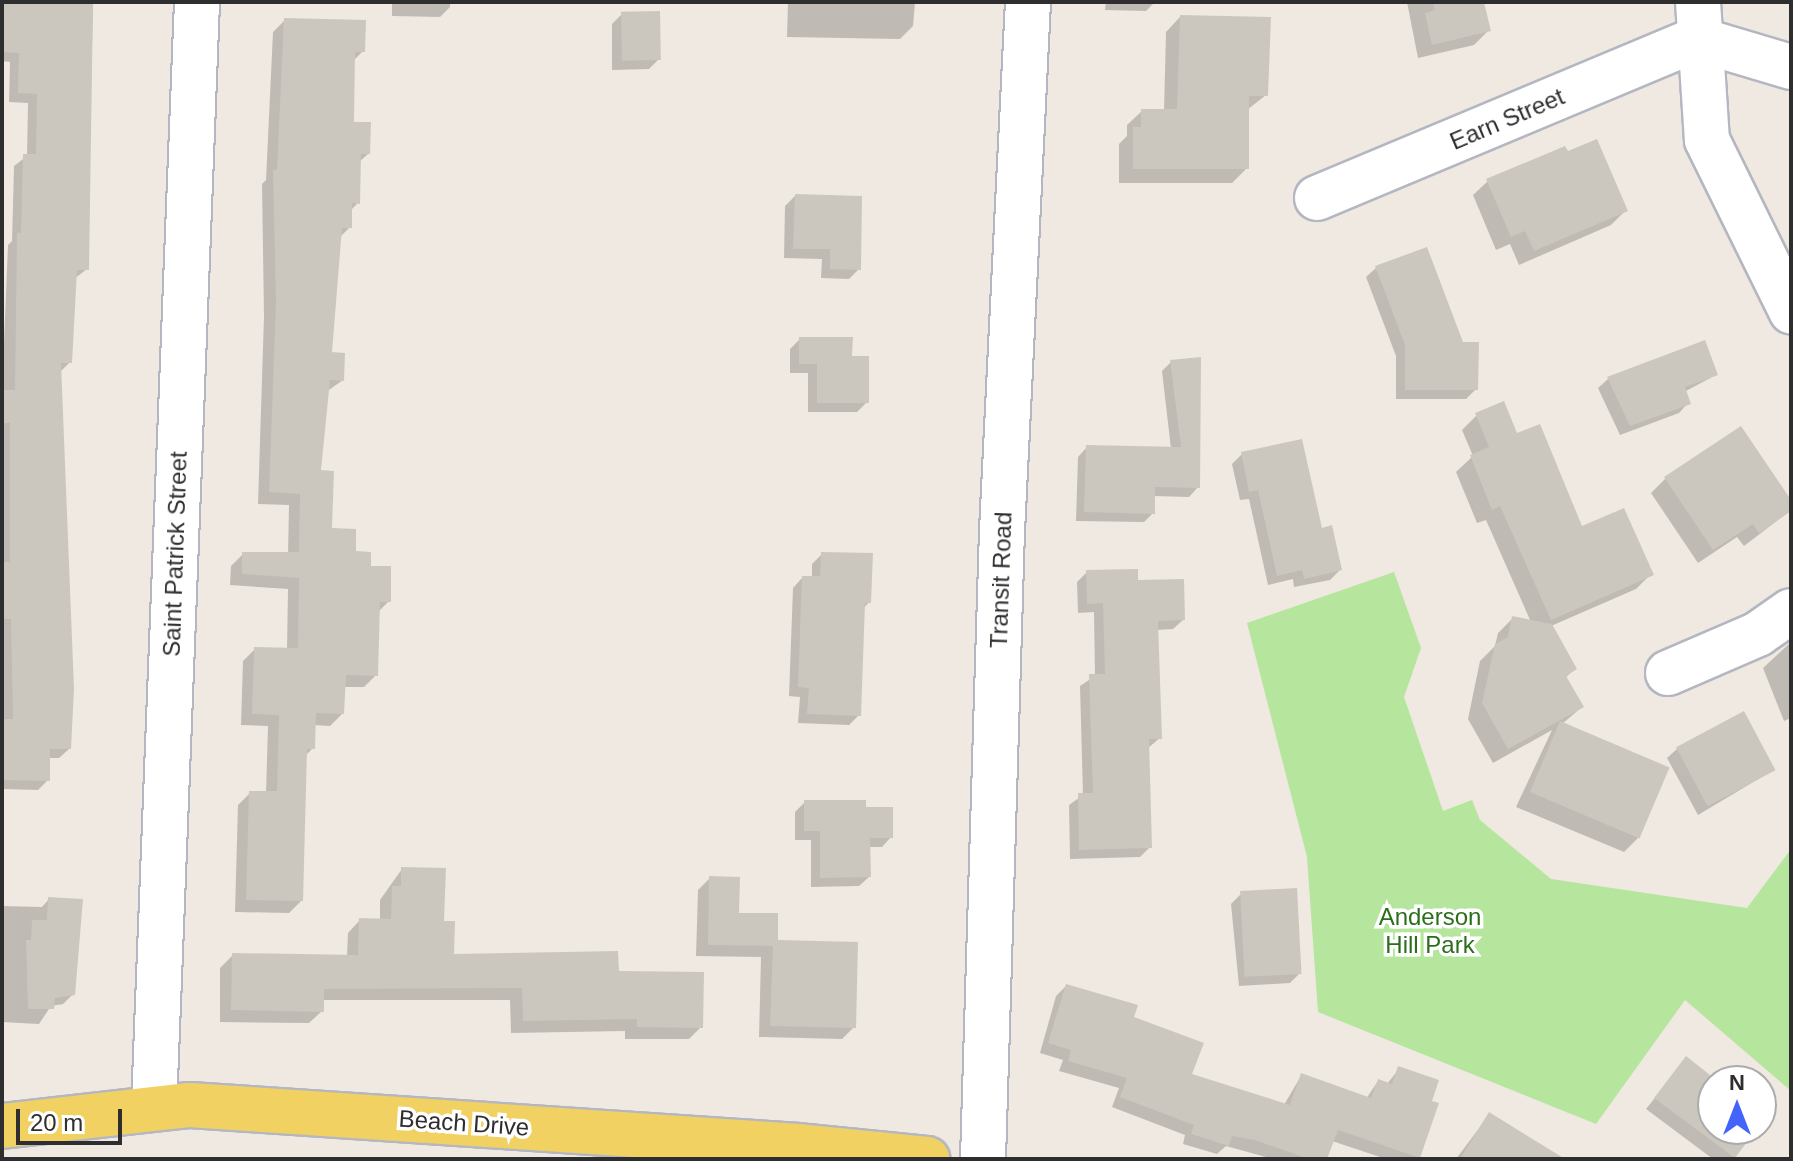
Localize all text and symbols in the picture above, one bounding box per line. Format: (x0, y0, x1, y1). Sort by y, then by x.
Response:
street label: Earn Street (1446, 82, 1568, 156)
street label: Saint Patrick Street (157, 451, 193, 657)
street label: Transit Road (984, 511, 1018, 649)
park label: Anderson Hill Park (1379, 903, 1481, 959)
north arrow (1697, 1065, 1777, 1145)
text: N (1729, 1070, 1745, 1095)
scale bar (20, 1093, 126, 1143)
street label: Beach Drive (398, 1104, 530, 1142)
text: 20 m (30, 1109, 83, 1136)

